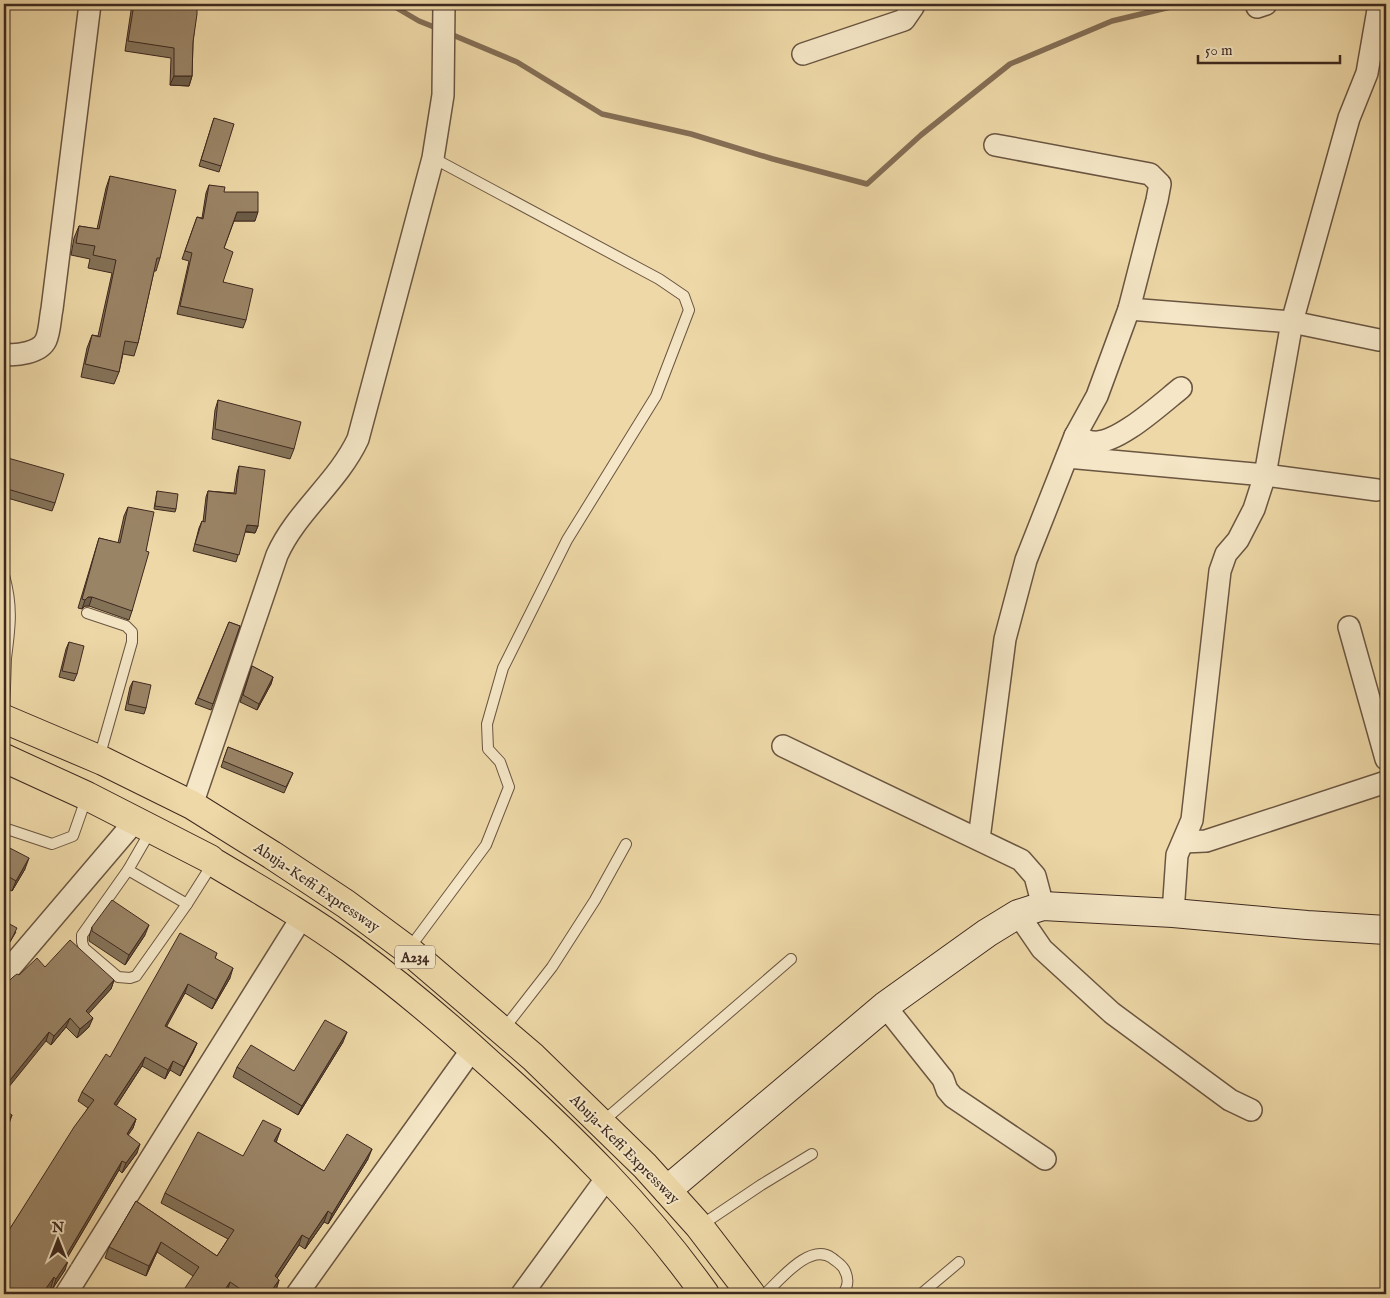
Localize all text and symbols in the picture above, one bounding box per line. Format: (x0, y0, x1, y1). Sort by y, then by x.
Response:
scale bar (1198, 32, 1340, 64)
text: 50 m (1205, 41, 1233, 60)
street label: Abuja-Keffi Expressway (249, 838, 384, 937)
road number: A234 (395, 946, 435, 969)
street label: Abuja-Keffi Expressway (565, 1090, 684, 1209)
north arrow (32, 1216, 82, 1266)
text: N (51, 1219, 64, 1237)

